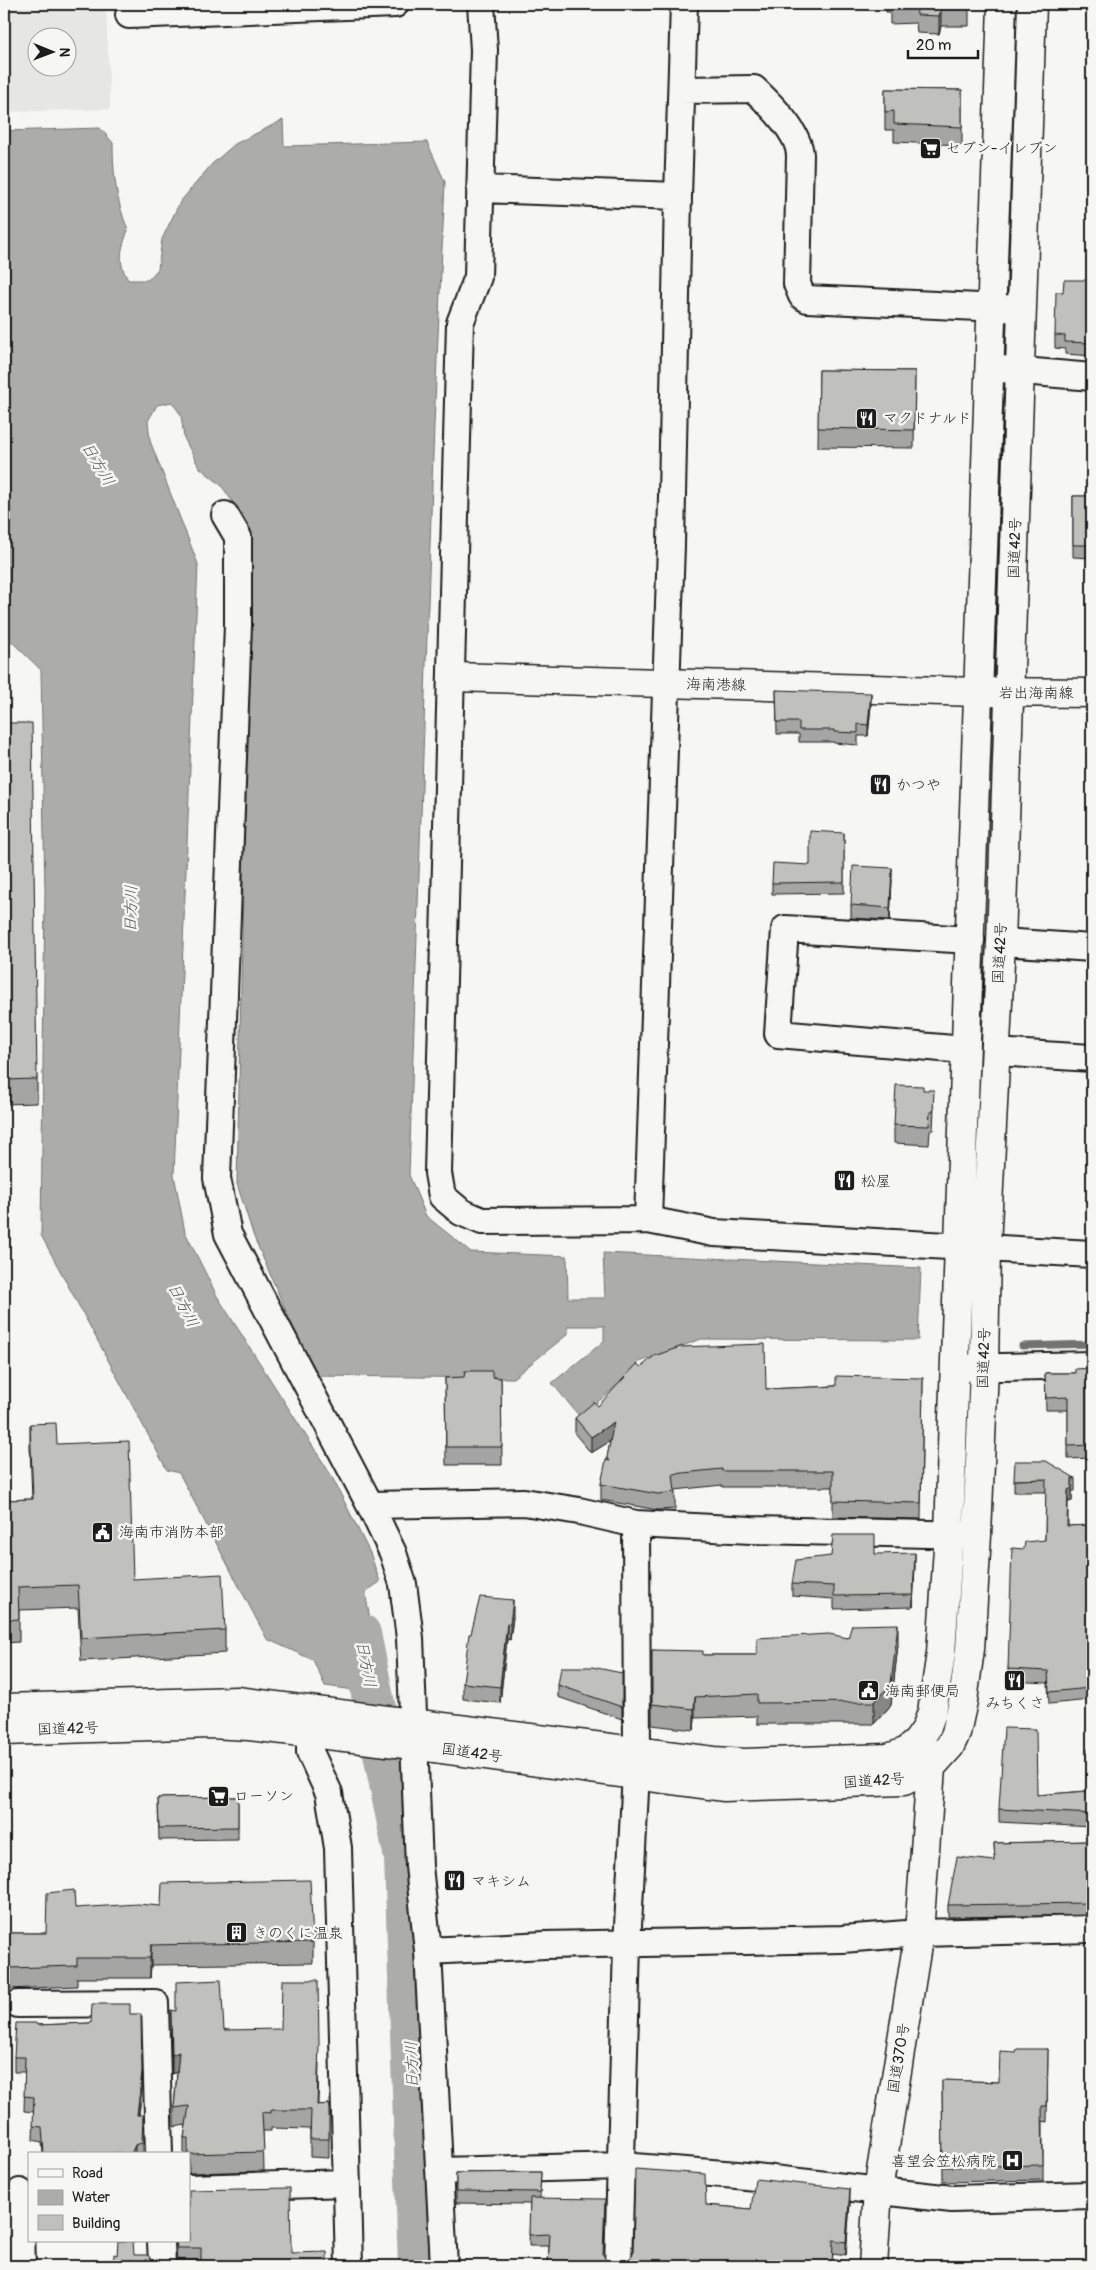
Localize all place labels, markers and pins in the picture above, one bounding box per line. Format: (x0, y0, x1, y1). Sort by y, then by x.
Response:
supermarket icon: セブン-イレブン (918, 136, 942, 160)
place label: セブン-イレブン (946, 139, 1057, 158)
restaurant icon: マクドナルド (855, 406, 879, 430)
place label: マクドナルド (883, 409, 972, 428)
restaurant icon: かつや (868, 773, 892, 797)
place label: かつや (896, 776, 941, 795)
restaurant icon: 松屋 (833, 1169, 857, 1193)
place label: 松屋 (861, 1172, 891, 1191)
public building icon: 海南市消防本部 (91, 1520, 115, 1544)
place label: 海南市消防本部 (119, 1523, 224, 1542)
restaurant icon: みちくさ (1003, 1668, 1027, 1692)
public building icon: 海南郵便局 (857, 1679, 881, 1703)
place label: 海南郵便局 (885, 1682, 960, 1701)
place label: みちくさ (985, 1694, 1045, 1713)
supermarket icon: ローソン (206, 1784, 230, 1808)
place label: ローソン (234, 1787, 294, 1806)
restaurant icon: マキシム (443, 1869, 467, 1893)
place label: マキシム (471, 1872, 531, 1891)
building icon: きのくに温泉 (225, 1921, 249, 1945)
place label: きのくに温泉 (253, 1924, 343, 1943)
hospital icon: 喜望会笠松病院 (1000, 2149, 1024, 2173)
place label: 喜望会笠松病院 (891, 2152, 996, 2171)

